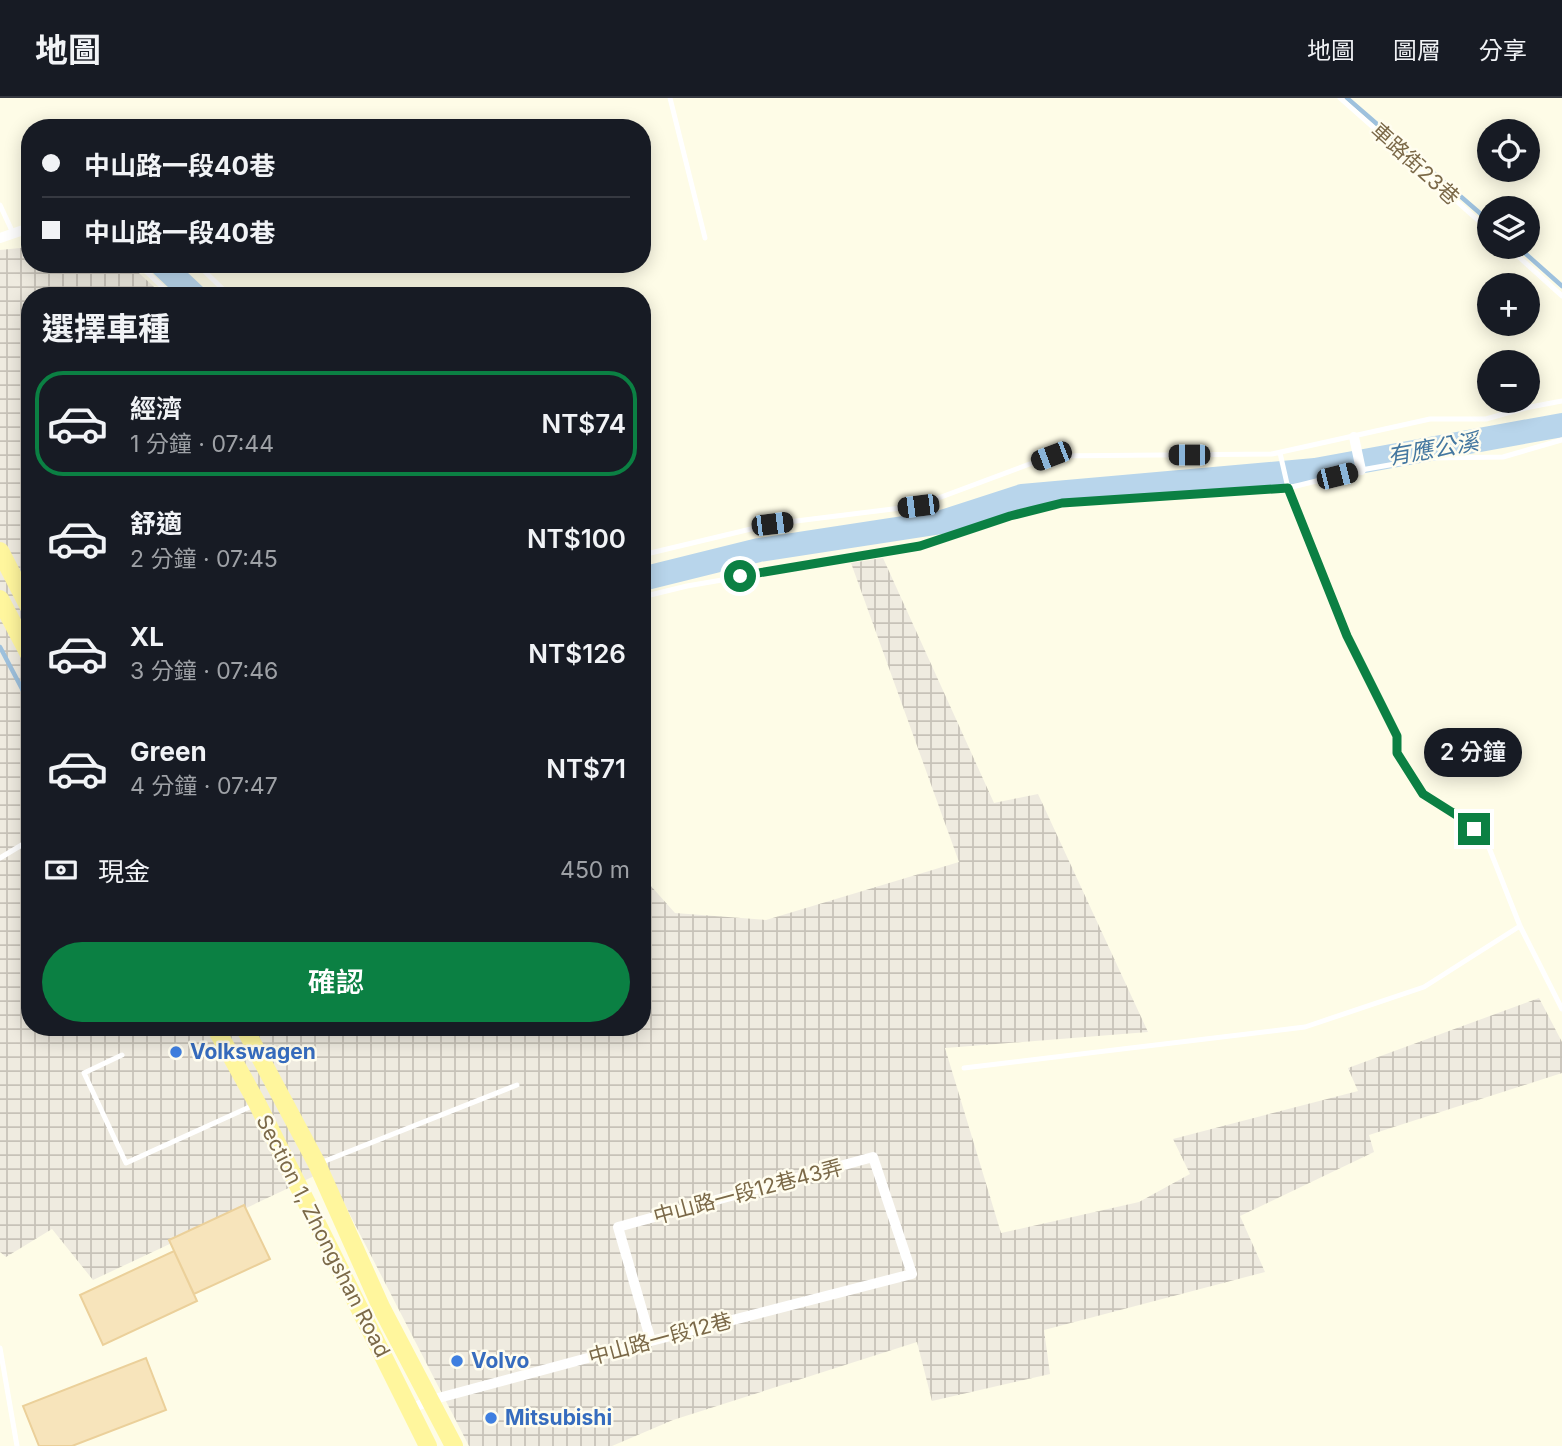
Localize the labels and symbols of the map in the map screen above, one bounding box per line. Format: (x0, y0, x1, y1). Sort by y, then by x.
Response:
street label: 車路街23巷 (1366, 118, 1464, 210)
water label: 有應公溪 (1385, 427, 1484, 471)
car (1028, 439, 1075, 473)
car (1169, 445, 1211, 466)
car (1315, 461, 1360, 491)
car (896, 493, 941, 519)
car (750, 511, 795, 537)
route start (724, 560, 756, 592)
callout: 2 分鐘 (1425, 728, 1523, 776)
route end (1458, 813, 1490, 845)
place label: Volkswagen (190, 1039, 316, 1064)
marker: Volkswagen (168, 1044, 184, 1060)
street label: Section 1, Zhongshan Road (251, 1110, 396, 1361)
street label: 中山路一段12巷43弄 (651, 1154, 845, 1229)
street label: 中山路一段12巷 (585, 1307, 734, 1370)
place label: Volvo (471, 1348, 529, 1373)
marker: Volvo (449, 1353, 465, 1369)
place label: Mitsubishi (505, 1405, 612, 1430)
marker: Mitsubishi (483, 1410, 499, 1426)

